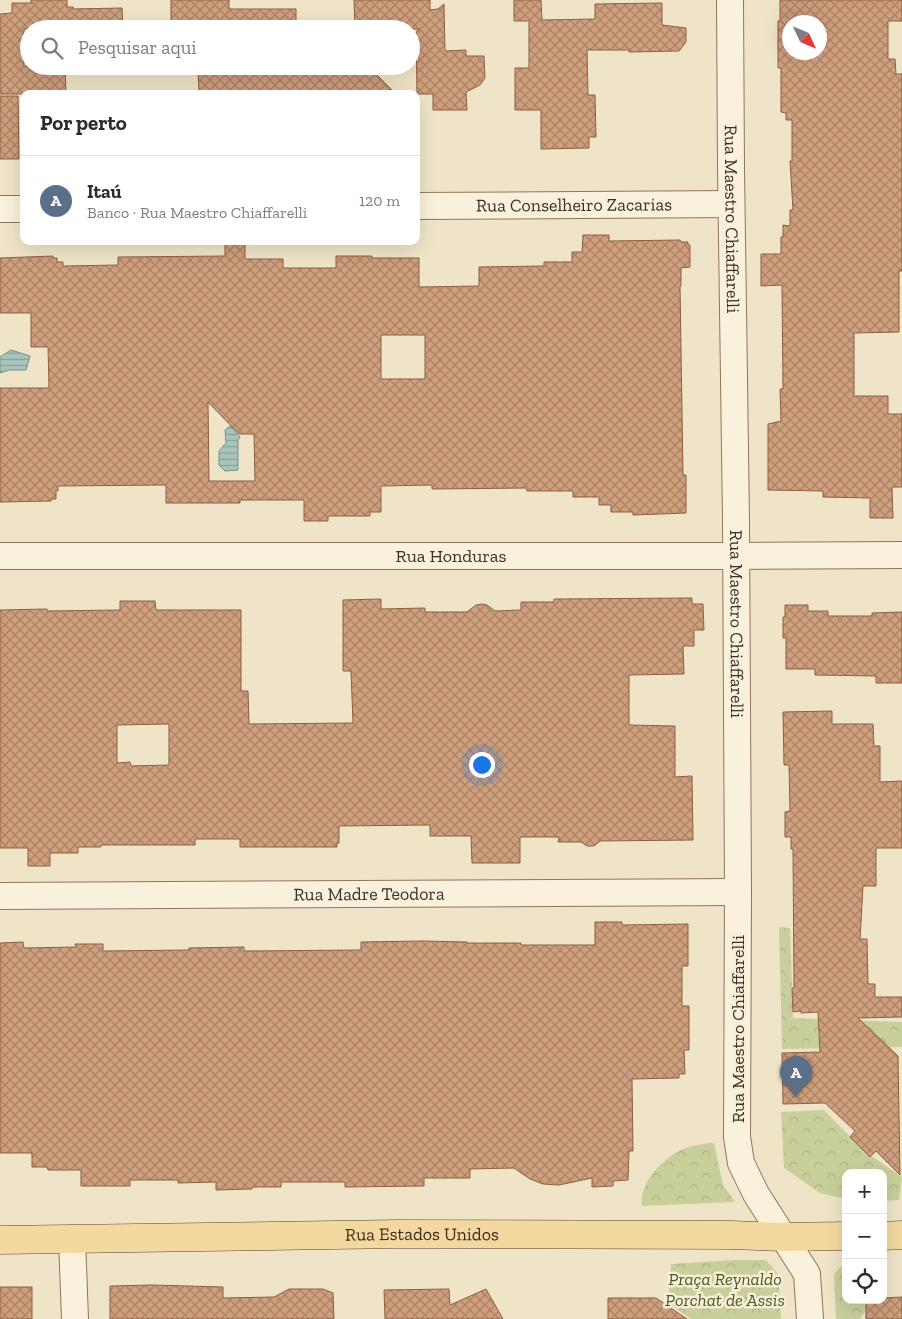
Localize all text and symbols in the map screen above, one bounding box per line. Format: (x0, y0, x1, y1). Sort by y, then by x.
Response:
north arrow (782, 15, 827, 60)
search box (20, 20, 420, 75)
icon: search (38, 34, 66, 62)
text: Pesquisar aqui (78, 36, 197, 59)
text: Por perto (40, 110, 127, 135)
street label: Rua Maestro Chiaffarelli (720, 125, 744, 313)
text: Itaú (87, 180, 122, 203)
text: A (51, 191, 62, 210)
text: 120 m (359, 191, 400, 210)
street label: Rua Conselheiro Zacarias (476, 193, 672, 217)
text: Banco · Rua Maestro Chiaffarelli (87, 203, 307, 222)
street label: Rua Maestro Chiaffarelli (725, 530, 748, 718)
street label: Rua Honduras (396, 545, 507, 567)
your location (469, 752, 495, 778)
street label: Rua Madre Teodora (293, 883, 445, 905)
street label: Rua Maestro Chiaffarelli (727, 935, 749, 1123)
pin: A (780, 1056, 812, 1097)
map controls (842, 1169, 887, 1304)
button: + (842, 1169, 887, 1214)
button: − (842, 1214, 887, 1259)
street label: Rua Estados Unidos (345, 1223, 499, 1246)
button: locate (842, 1259, 887, 1304)
park label: Praça Reynaldo Porchat de Assis (665, 1268, 785, 1311)

